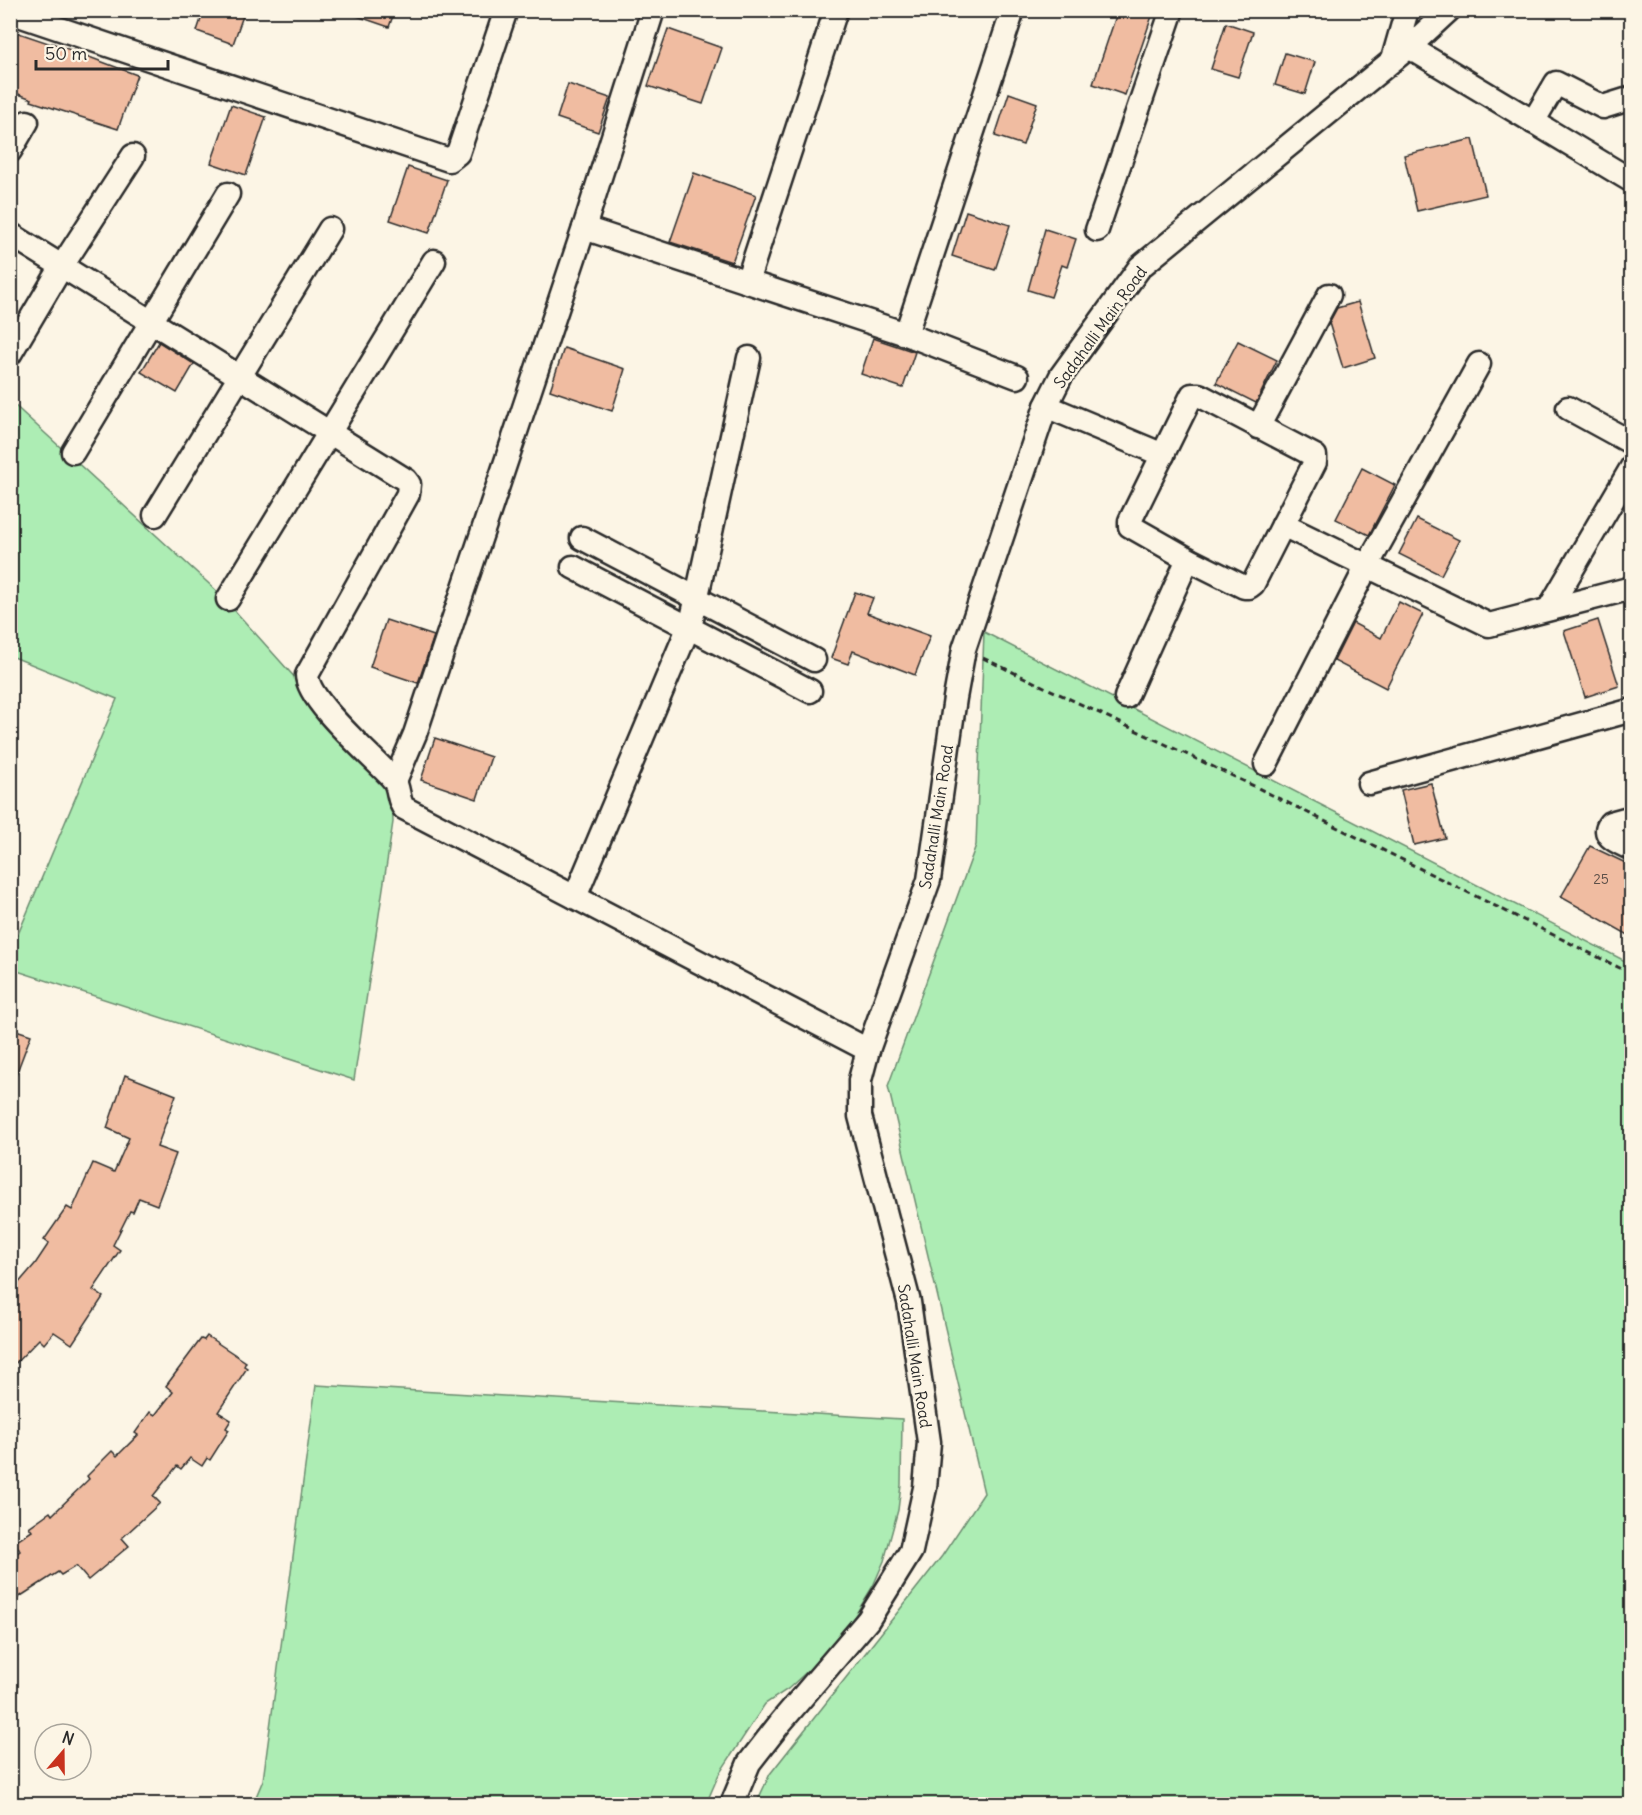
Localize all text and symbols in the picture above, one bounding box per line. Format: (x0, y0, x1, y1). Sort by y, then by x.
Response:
scale bar (36, 33, 168, 71)
text: 50 m (45, 42, 87, 65)
street label: Sadahalli Main Road (1049, 262, 1151, 392)
street label: Sadahalli Main Road (915, 744, 957, 890)
house number: 25 (1593, 870, 1609, 888)
street label: Sadahalli Main Road (894, 1283, 936, 1429)
north arrow (33, 1722, 93, 1782)
text: N (60, 1727, 77, 1749)

